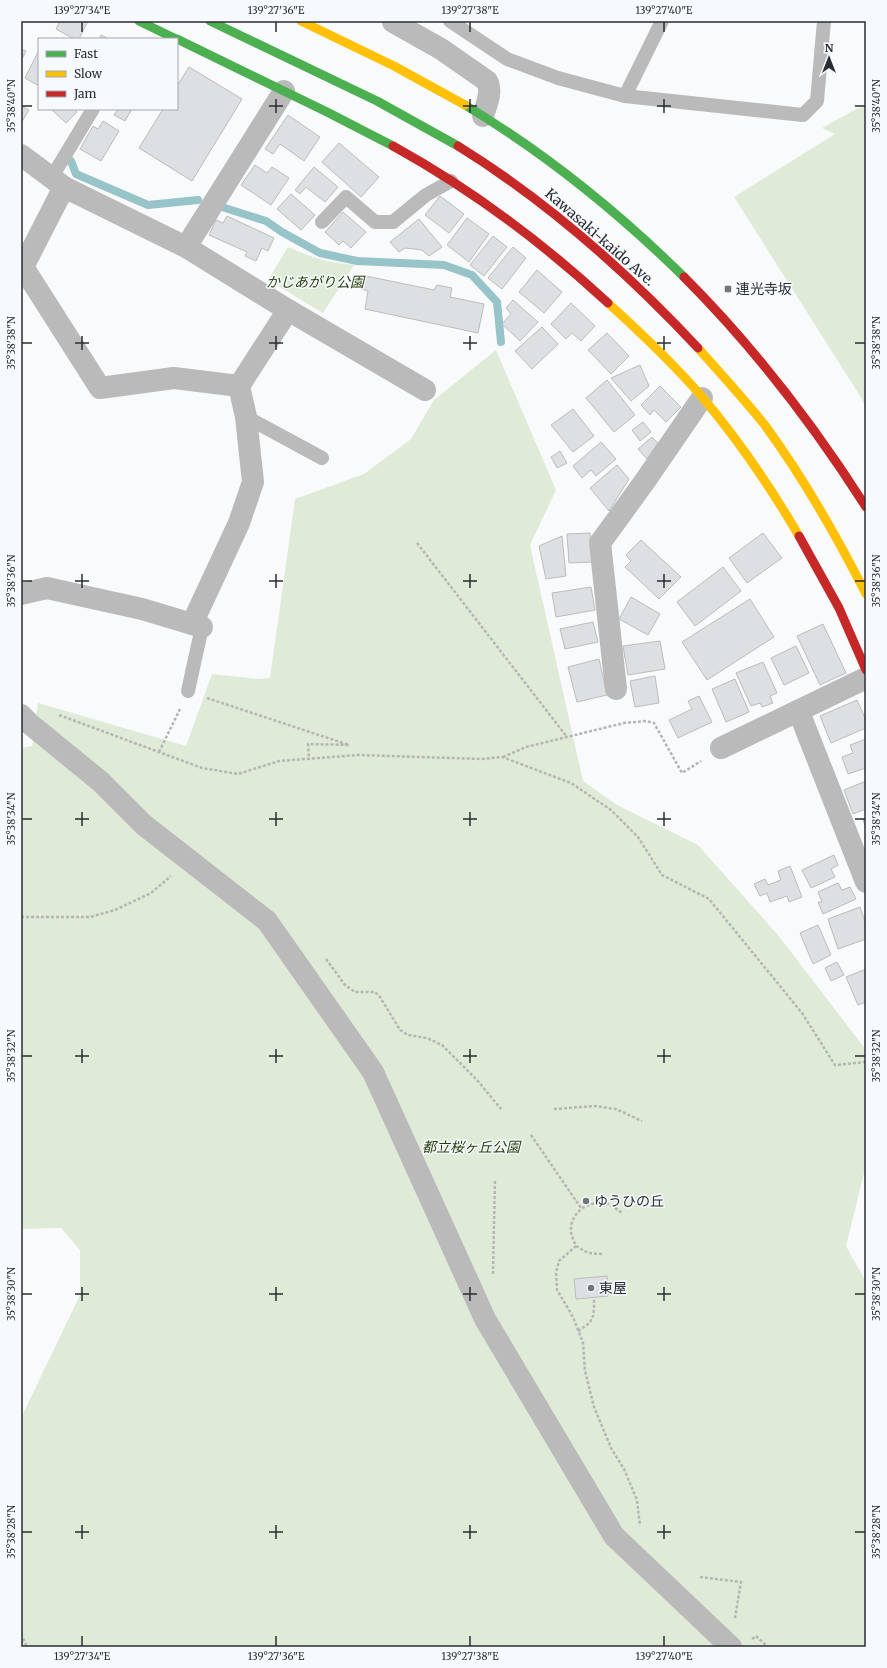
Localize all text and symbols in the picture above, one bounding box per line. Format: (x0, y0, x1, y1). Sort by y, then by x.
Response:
text: 139°27'34"E (54, 4, 111, 17)
text: 139°27'36"E (248, 4, 305, 17)
text: 139°27'38"E (442, 4, 499, 17)
text: 139°27'40"E (636, 4, 693, 17)
legend (38, 38, 178, 110)
north arrow (809, 38, 849, 78)
text: N (825, 41, 834, 55)
text: Fast (74, 46, 98, 61)
text: Slow (74, 66, 103, 81)
text: 35°38'40"N (5, 79, 18, 133)
text: 35°38'40"N (870, 79, 883, 133)
text: Jam (73, 86, 97, 101)
street label: Kawasaki-kaido Ave. (541, 184, 659, 290)
park label: かじあがり公園 (266, 273, 366, 291)
place label: 連光寺坂 (736, 280, 792, 298)
marker: 連光寺坂 (723, 284, 733, 294)
text: 35°38'38"N (5, 316, 18, 370)
text: 35°38'38"N (870, 316, 883, 370)
text: 35°38'36"N (5, 554, 18, 608)
text: 35°38'36"N (870, 554, 883, 608)
text: 35°38'34"N (5, 792, 18, 845)
text: 35°38'34"N (870, 792, 883, 845)
text: 35°38'32"N (5, 1029, 18, 1083)
text: 35°38'32"N (870, 1029, 883, 1083)
park label: 都立桜ヶ丘公園 (422, 1138, 522, 1156)
place label: ゆうひの丘 (594, 1192, 664, 1210)
marker: ゆうひの丘 (581, 1196, 591, 1206)
text: 35°38'30"N (5, 1267, 18, 1321)
text: 35°38'30"N (870, 1267, 883, 1321)
place label: 東屋 (599, 1279, 627, 1297)
marker: 東屋 (586, 1283, 596, 1293)
text: 35°38'28"N (5, 1505, 18, 1559)
text: 35°38'28"N (870, 1505, 883, 1559)
text: 139°27'34"E (54, 1650, 111, 1663)
text: 139°27'36"E (248, 1650, 305, 1663)
text: 139°27'38"E (442, 1650, 499, 1663)
text: 139°27'40"E (636, 1650, 693, 1663)

